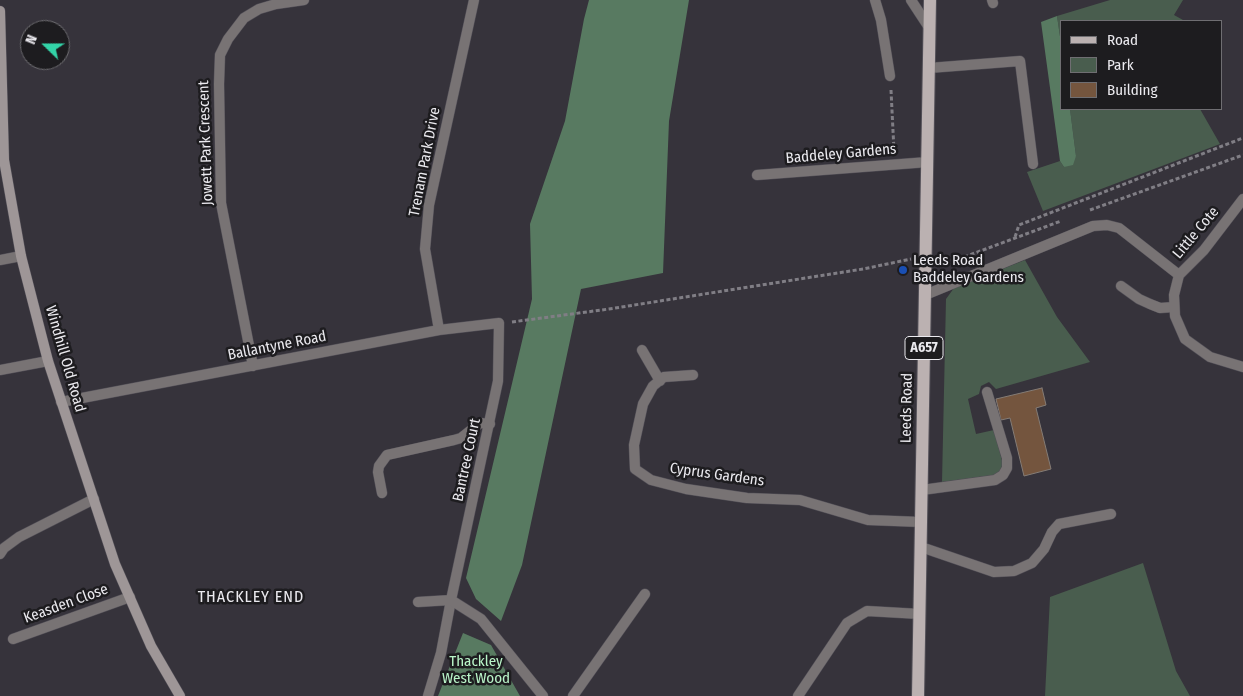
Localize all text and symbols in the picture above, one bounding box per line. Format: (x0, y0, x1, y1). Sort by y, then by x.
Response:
north arrow (20, 20, 70, 70)
legend (1060, 20, 1223, 110)
text: Road (1107, 31, 1138, 49)
text: N (22, 33, 41, 47)
text: Park (1107, 56, 1134, 74)
street label: Jowett Park Crescent (195, 80, 217, 206)
text: Building (1107, 81, 1158, 99)
street label: Trenam Park Drive (406, 106, 444, 218)
street label: Baddeley Gardens (785, 140, 897, 168)
street label: Little Cote (1169, 203, 1223, 263)
place label: Leeds Road Baddeley Gardens (913, 252, 1024, 287)
marker: Leeds Road Baddeley Gardens (897, 264, 909, 276)
street label: Windhill Old Road (41, 304, 89, 414)
street label: Ballantyne Road (226, 328, 328, 364)
road number: A657 (905, 336, 943, 359)
street label: Leeds Road (897, 373, 917, 443)
street label: Bantree Court (449, 417, 485, 503)
street label: Cyprus Gardens (669, 459, 765, 491)
street label: Keasden Close (21, 580, 111, 628)
district label: THACKLEY END (196, 588, 306, 608)
park label: Thackley West Wood (442, 653, 510, 688)

